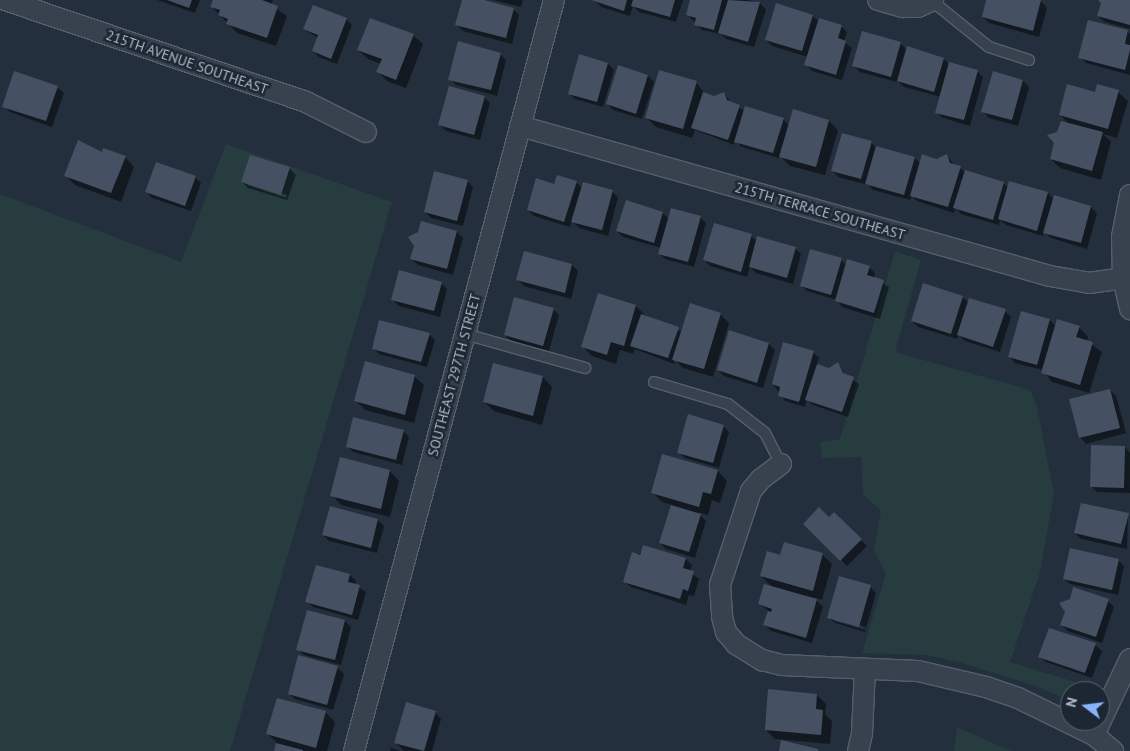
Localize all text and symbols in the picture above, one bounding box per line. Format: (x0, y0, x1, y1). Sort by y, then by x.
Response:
street label: 215TH AVENUE SOUTHEAST (104, 26, 270, 98)
street label: 215TH TERRACE SOUTHEAST (733, 179, 907, 243)
street label: SOUTHEAST 297TH STREET (424, 292, 484, 458)
north arrow (1060, 681, 1110, 731)
text: N (1062, 696, 1081, 709)

